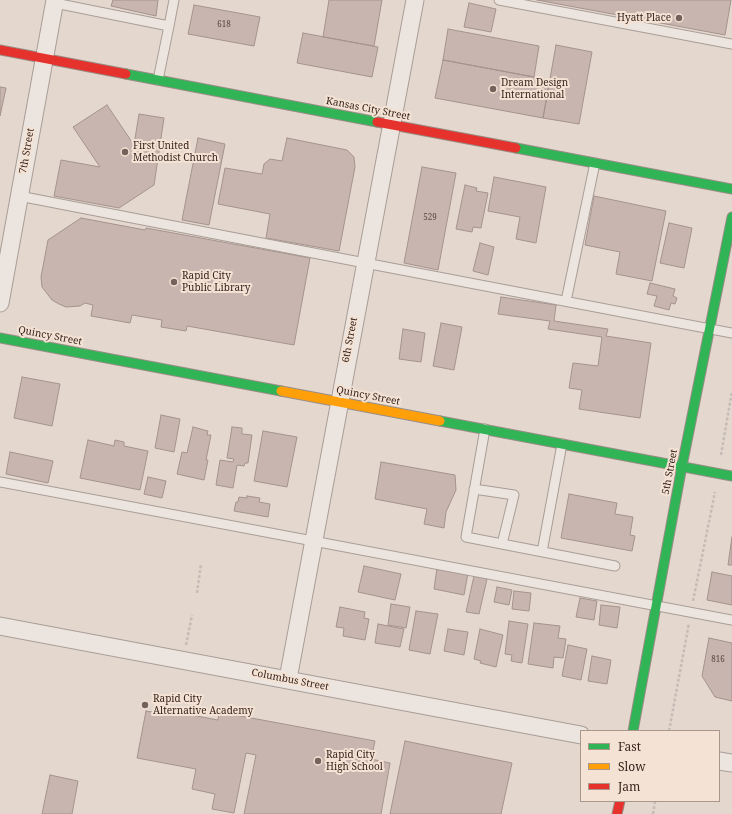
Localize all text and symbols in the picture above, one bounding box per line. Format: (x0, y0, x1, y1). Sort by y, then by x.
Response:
place label: Hyatt Place (617, 12, 671, 24)
marker: Hyatt Place (674, 13, 684, 23)
house number: 618 (217, 20, 231, 30)
place label: Dream Design International (501, 77, 568, 100)
marker: Dream Design International (488, 84, 498, 94)
street label: Kansas City Street (325, 95, 411, 123)
street label: 7th Street (17, 127, 37, 175)
place label: First United Methodist Church (133, 140, 218, 164)
marker: First United Methodist Church (120, 147, 130, 157)
house number: 529 (423, 213, 437, 223)
place label: Rapid City Public Library (182, 270, 250, 294)
marker: Rapid City Public Library (169, 277, 179, 287)
street label: 6th Street (340, 316, 360, 364)
street label: Quincy Street (17, 324, 83, 348)
street label: Quincy Street (335, 384, 401, 408)
street label: 5th Street (660, 448, 680, 496)
house number: 816 (711, 655, 725, 665)
street label: Columbus Street (250, 667, 330, 693)
place label: Rapid City Alternative Academy (153, 693, 253, 716)
marker: Rapid City Alternative Academy (140, 700, 150, 710)
legend (580, 730, 720, 802)
text: Fast (618, 738, 641, 755)
place label: Rapid City High School (326, 749, 383, 772)
marker: Rapid City High School (313, 756, 323, 766)
text: Slow (618, 758, 646, 775)
text: Jam (618, 778, 640, 795)

